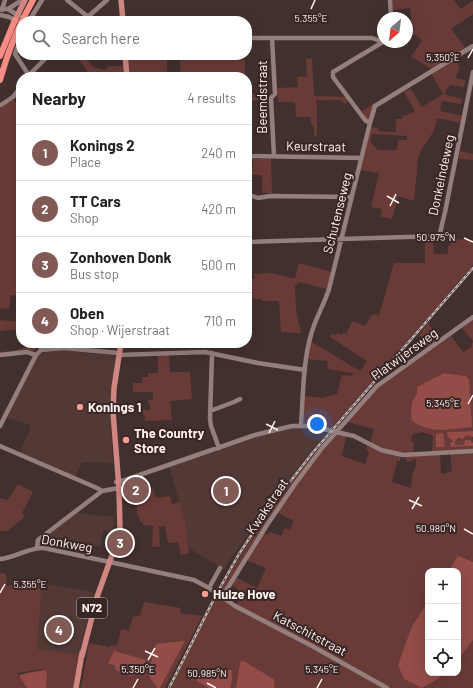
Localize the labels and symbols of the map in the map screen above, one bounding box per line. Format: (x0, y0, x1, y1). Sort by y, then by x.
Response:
text: 5.355°E (294, 12, 328, 24)
north arrow (377, 12, 413, 48)
text: 5.350°E (426, 51, 460, 63)
street label: Beemdstraat (254, 60, 270, 134)
street label: Donkeindeweg (425, 133, 457, 217)
street label: Keurstraat (286, 137, 346, 155)
street label: Schutenseweg (319, 171, 355, 255)
text: 50.975°N (416, 231, 456, 243)
street label: Platwijersweg (368, 324, 440, 384)
text: 5.345°E (426, 397, 460, 409)
place label: Konings 1 (88, 399, 141, 415)
marker: Konings 1 (75, 402, 85, 412)
your location (307, 414, 327, 434)
place label: The Country Store (134, 425, 205, 456)
marker: The Country Store (121, 435, 131, 445)
pin: 2 (123, 475, 149, 505)
street label: Kwakstraat (243, 475, 291, 537)
pin: 1 (213, 476, 239, 506)
text: 50.980°N (416, 522, 456, 534)
pin: 3 (107, 528, 133, 558)
street label: Donkweg (40, 531, 94, 555)
text: 5.355°E (13, 578, 47, 590)
place label: Huize Hove (213, 586, 276, 602)
marker: Huize Hove (200, 589, 210, 599)
road number: N72 (77, 598, 107, 618)
street label: Katschitstraat (270, 607, 350, 659)
pin: 4 (46, 615, 72, 645)
text: 5.350°E (121, 663, 155, 675)
text: 5.345°E (305, 663, 339, 675)
text: 50.985°N (187, 667, 227, 679)

